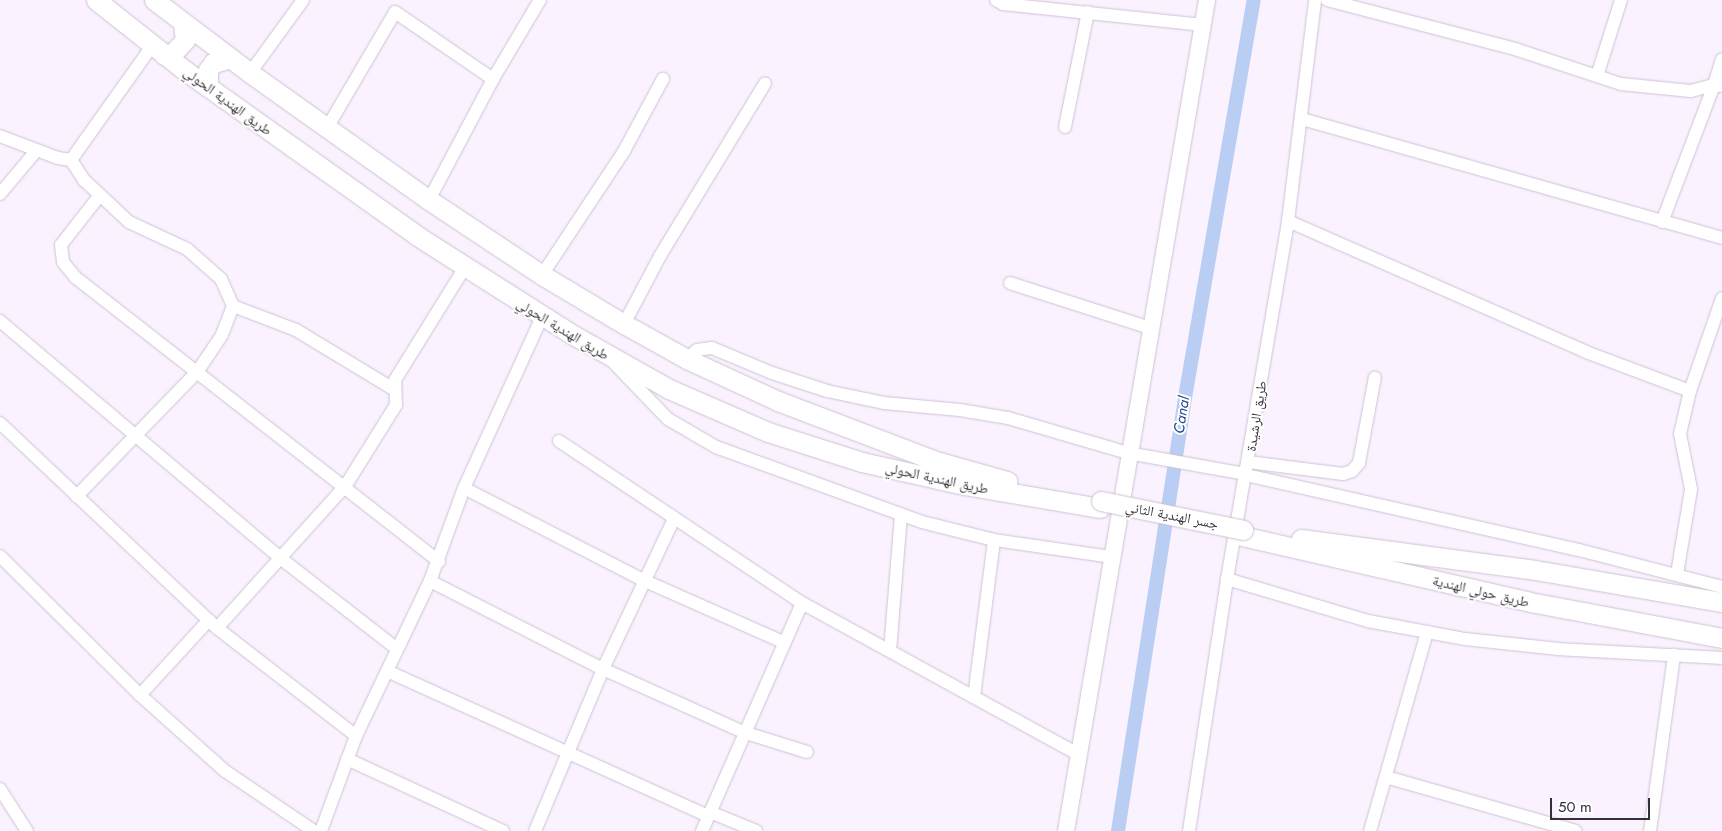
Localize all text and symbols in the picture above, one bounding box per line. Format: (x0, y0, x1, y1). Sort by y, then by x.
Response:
street label: طريق الهندية الحولي (180, 63, 276, 139)
street label: طريق الهندية الحولي (514, 295, 612, 363)
street label: طريق الرشيدة (1242, 379, 1270, 453)
water label: Canal (1170, 395, 1194, 435)
street label: طريق الهندية الحولي (884, 459, 990, 497)
street label: جسر الهندية الثاني (1124, 498, 1220, 532)
street label: طريق حولي الهندية (1431, 572, 1531, 610)
scale bar (1552, 788, 1652, 820)
text: 50 m (1558, 796, 1592, 818)

